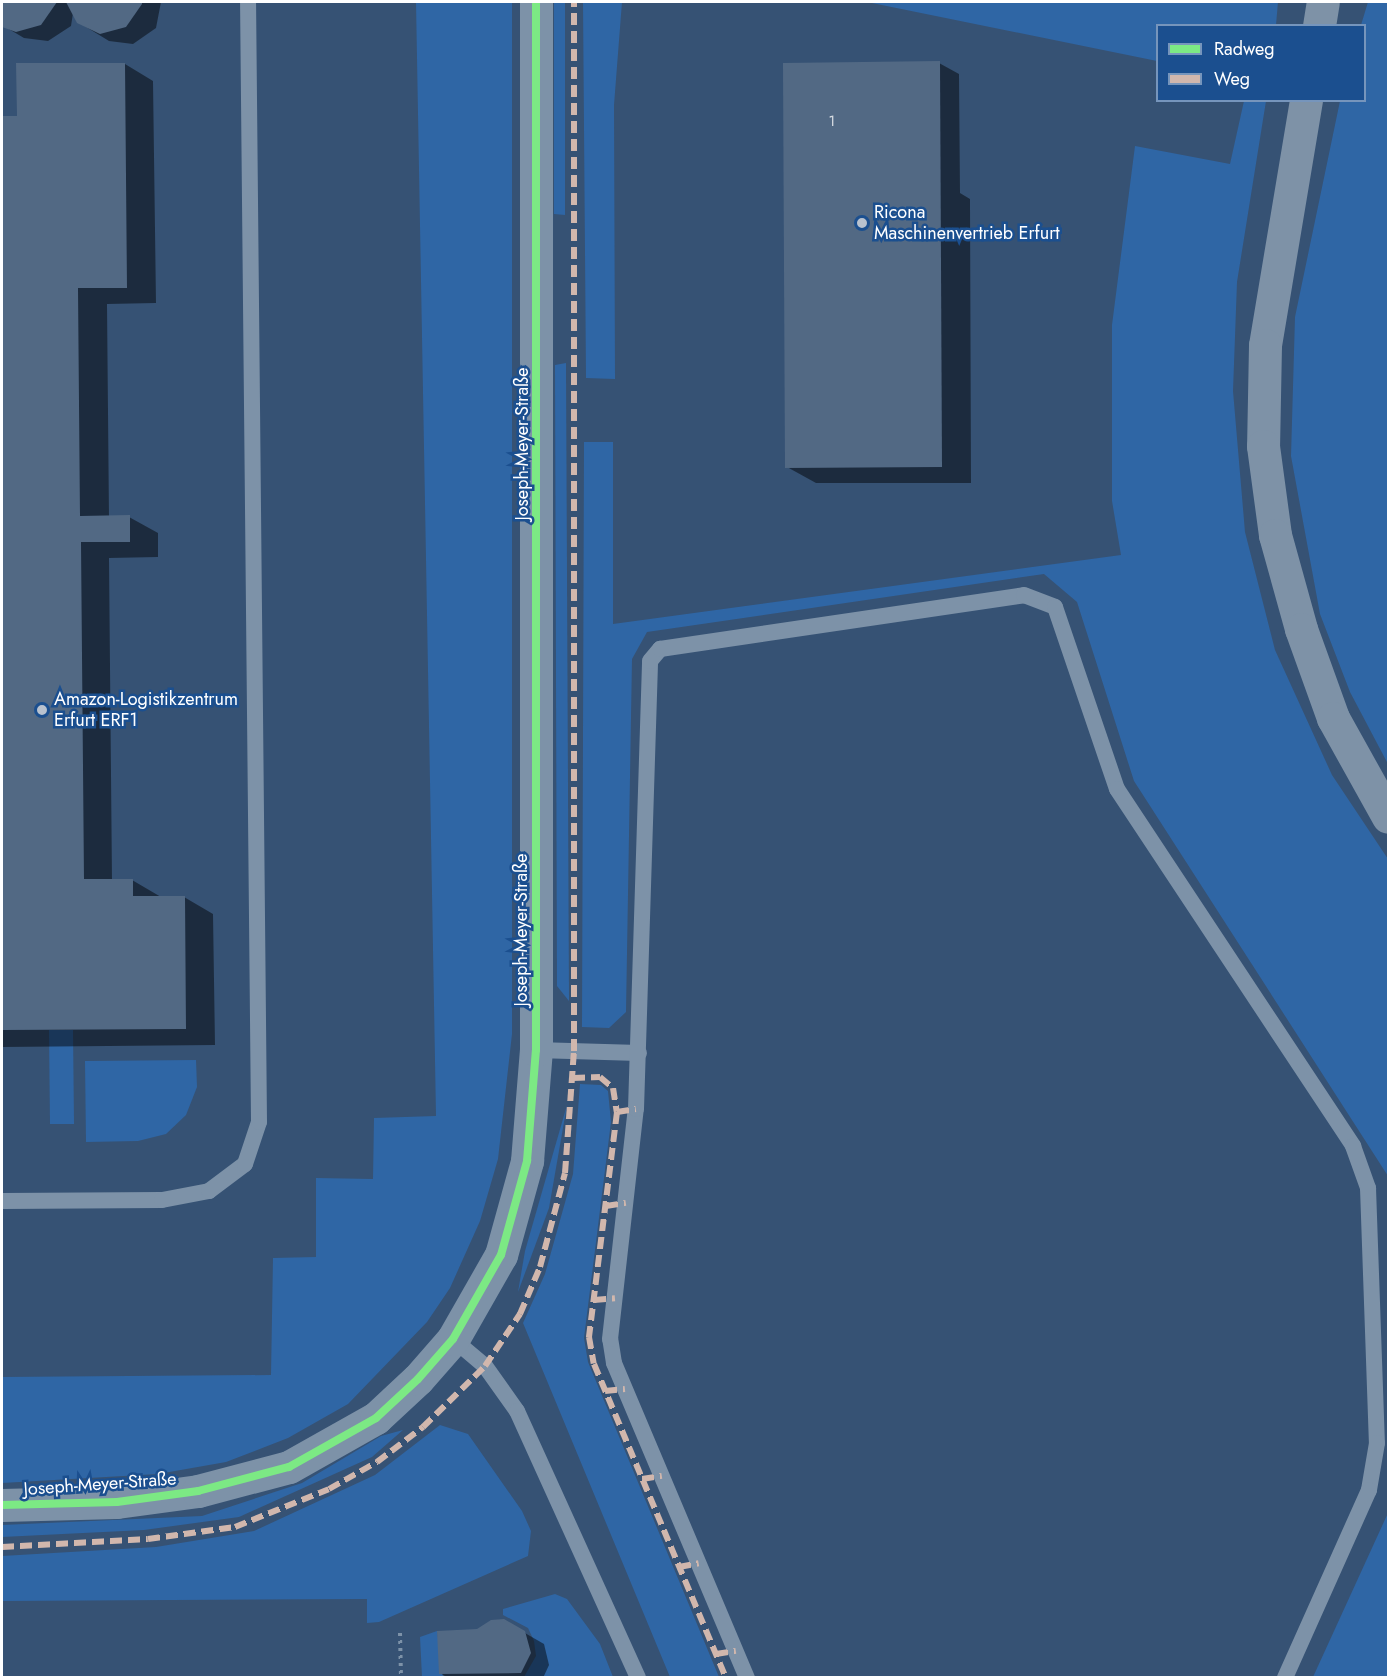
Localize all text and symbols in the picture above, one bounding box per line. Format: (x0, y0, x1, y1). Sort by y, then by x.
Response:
legend (1156, 24, 1366, 102)
text: Radweg (1214, 36, 1275, 62)
text: Weg (1214, 66, 1250, 92)
house number: 1 (829, 113, 835, 131)
place label: Ricona Maschinenvertrieb Erfurt (874, 202, 1060, 244)
marker: Ricona Maschinenvertrieb Erfurt (855, 216, 869, 230)
street label: Joseph-Meyer-Straße (511, 367, 533, 521)
place label: Amazon-Logistikzentrum Erfurt ERF1 (54, 689, 238, 732)
marker: Amazon-Logistikzentrum Erfurt ERF1 (35, 703, 49, 717)
street label: Joseph-Meyer-Straße (510, 853, 532, 1007)
street label: Joseph-Meyer-Straße (23, 1468, 177, 1500)

